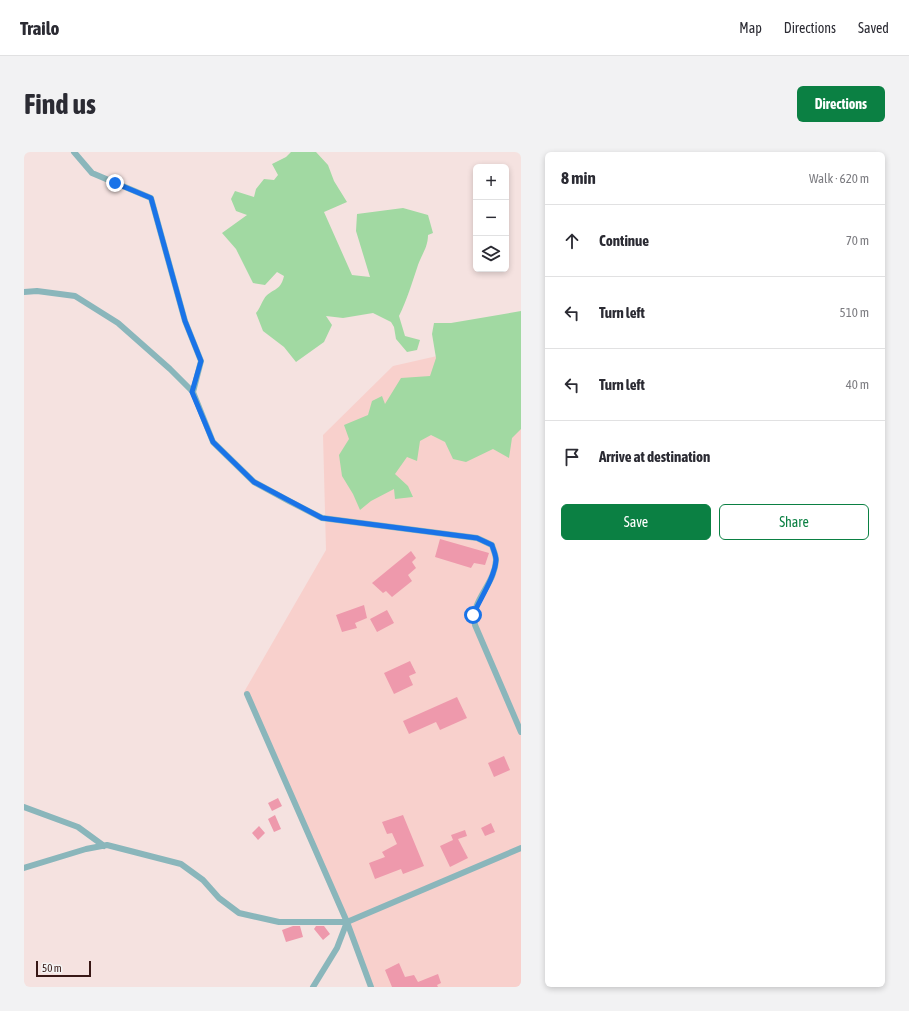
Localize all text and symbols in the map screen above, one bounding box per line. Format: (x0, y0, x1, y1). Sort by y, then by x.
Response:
text: Trailo (20, 17, 59, 39)
text: Map (739, 20, 762, 36)
text: Directions (784, 20, 836, 36)
text: Saved (858, 20, 889, 36)
button: Directions (797, 86, 885, 122)
text: Find us (24, 88, 96, 120)
map controls (473, 164, 509, 272)
button: + (473, 164, 509, 200)
text: 8 min (561, 168, 596, 188)
text: Walk · 620 m (809, 171, 869, 186)
route end (106, 174, 124, 192)
button: − (473, 200, 509, 236)
icon: ahead (561, 230, 583, 252)
text: Continue (599, 232, 649, 249)
text: 70 m (846, 233, 869, 248)
button: layers (473, 236, 509, 272)
icon: left (561, 302, 583, 324)
text: Turn left (599, 304, 645, 321)
text: 510 m (840, 305, 869, 320)
icon: left (561, 374, 583, 396)
text: Turn left (599, 376, 645, 393)
text: 40 m (846, 377, 869, 392)
icon: arrive (561, 446, 583, 468)
text: Arrive at destination (599, 448, 710, 465)
button: Save (561, 504, 711, 540)
button: Share (719, 504, 869, 540)
route start (464, 606, 482, 624)
scale bar (36, 959, 91, 978)
text: 50 m (42, 962, 62, 974)

